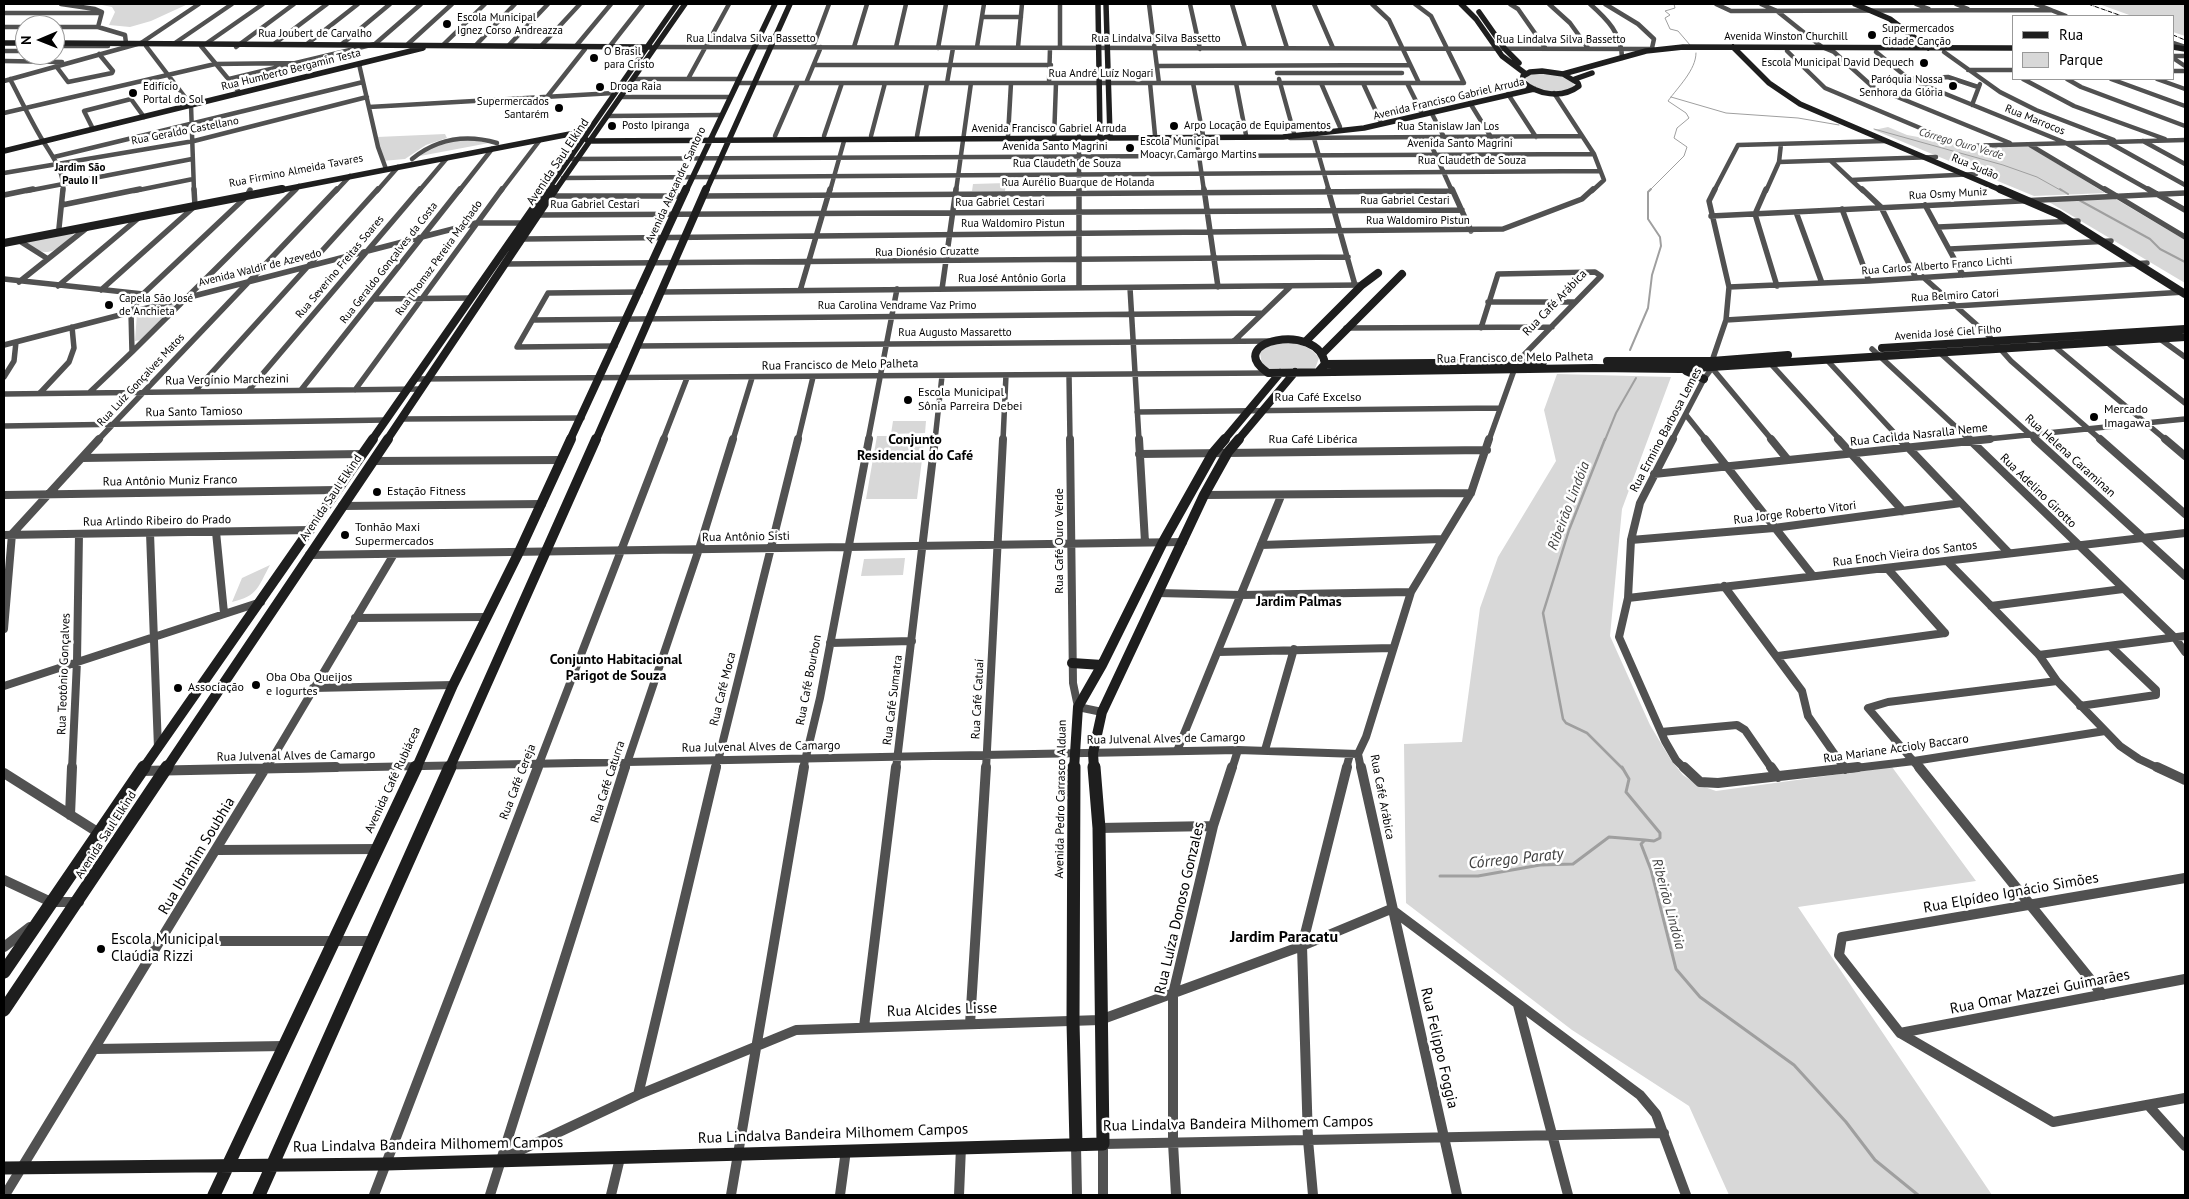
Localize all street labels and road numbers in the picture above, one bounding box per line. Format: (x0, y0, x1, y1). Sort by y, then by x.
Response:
street label: Rua Joubert de Carvalho (258, 27, 372, 41)
street label: Avenida Winston Churchill (1724, 30, 1848, 44)
street label: Rua Lindalva Silva Bassetto (686, 32, 816, 46)
street label: Rua Lindalva Silva Bassetto (1091, 32, 1221, 46)
street label: Rua Lindalva Silva Bassetto (1496, 33, 1626, 47)
street label: Rua Humberto Bergamin Testa (220, 46, 362, 94)
street label: Rua André Luíz Nogari (1049, 67, 1153, 81)
street label: Avenida Francisco Gabriel Arruda (1372, 75, 1526, 123)
street label: Rua Marrocos (2003, 102, 2067, 138)
street label: Rua Geraldo Castellano (130, 114, 240, 148)
street label: Avenida Saul Elkind (524, 116, 592, 208)
street label: Rua Stanislaw Jan Los (1397, 120, 1499, 134)
street label: Avenida Francisco Gabriel Arruda (972, 122, 1126, 136)
street label: Avenida Alexandre Santoro (643, 125, 709, 245)
street label: Avenida Santo Magrini (1407, 137, 1513, 151)
street label: Avenida Santo Magrini (1002, 140, 1108, 154)
street label: Rua Sudão (1950, 151, 2000, 183)
street label: Rua Firmino Almeida Tavares (228, 152, 364, 190)
street label: Rua Claudeth de Souza (1418, 154, 1526, 168)
street label: Rua Claudeth de Souza (1013, 157, 1121, 171)
street label: Rua Aurélio Buarque de Holanda (1001, 176, 1155, 190)
street label: Rua Osmy Muniz (1908, 185, 1988, 203)
street label: Rua Gabriel Cestari (1360, 194, 1450, 208)
street label: Rua Gabriel Cestari (955, 196, 1045, 210)
street label: Rua Thomaz Pereira Machado (393, 198, 485, 318)
street label: Rua Gabriel Cestari (550, 198, 640, 212)
street label: Rua Geraldo Gonçalves da Costa (337, 200, 441, 326)
street label: Rua Severino Freitas Soares (293, 213, 387, 321)
street label: Rua Waldomiro Pistun (1366, 214, 1470, 228)
street label: Rua Waldomiro Pistun (961, 217, 1065, 231)
street label: Rua Dionésio Cruzatte (875, 244, 979, 260)
street label: Avenida Waldir de Azevedo (197, 246, 323, 290)
street label: Rua Carlos Alberto Franco Lichti (1861, 254, 2013, 278)
street label: Rua Café Arábica (1520, 267, 1590, 339)
street label: Rua José Antônio Gorla (958, 272, 1066, 286)
street label: Rua Belmiro Catori (1911, 287, 1999, 305)
street label: Rua Carolina Vendrame Vaz Primo (818, 299, 976, 313)
street label: Avenida José Ciel Filho (1894, 323, 2002, 343)
street label: Rua Augusto Massaretto (898, 326, 1012, 340)
street label: Rua Luíz Gonçalves Matos (95, 331, 187, 429)
street label: Rua Francisco de Melo Palheta (1436, 349, 1594, 367)
street label: Rua Francisco de Melo Palheta (761, 356, 919, 374)
street label: Rua Ermino Barbosa Lemes (1627, 365, 1705, 495)
street label: Rua Vergínio Marchezini (165, 372, 289, 388)
street label: Rua Café Excelso (1275, 391, 1361, 405)
street label: Rua Santo Tamioso (145, 404, 243, 420)
street label: Rua Helena Caraminan (2022, 412, 2118, 500)
street label: Rua Cacilda Nasralla Neme (1849, 421, 1989, 449)
street label: Rua Café Libérica (1269, 433, 1357, 447)
street label: Rua Adelino Girotto (1997, 451, 2079, 531)
street label: Avenida Saul Elkind (297, 452, 365, 544)
street label: Rua Antônio Muniz Franco (103, 473, 237, 489)
street label: Rua Café Ouro Verde (1053, 488, 1067, 594)
street label: Rua Jorge Roberto Vitori (1733, 498, 1857, 528)
street label: Rua Arlindo Ribeiro do Prado (83, 513, 231, 529)
street label: Rua Antônio Sisti (702, 529, 790, 545)
street label: Rua Enoch Vieira dos Santos (1832, 538, 1978, 570)
street label: Rua Teotônio Gonçalves (55, 613, 73, 735)
street label: Rua Café Bourbon (793, 634, 825, 726)
street label: Rua Café Moca (707, 651, 739, 727)
street label: Rua Café Sumatra (880, 654, 906, 746)
street label: Rua Café Catuaí (969, 658, 987, 740)
street label: Avenida Pedro Carrasco Alduan (1052, 719, 1070, 879)
street label: Avenida Café Rubiácea (362, 725, 424, 835)
street label: Rua Julvenal Alves de Camargo (1087, 730, 1245, 748)
street label: Rua Mariane Accioly Baccaro (1822, 732, 1970, 766)
street label: Rua Julvenal Alves de Camargo (682, 738, 840, 756)
street label: Rua Café Caturra (588, 739, 628, 825)
street label: Rua Café Cereja (497, 742, 539, 822)
street label: Rua Julvenal Alves de Camargo (217, 747, 375, 765)
street label: Rua Café Arábica (1367, 753, 1397, 841)
street label: Avenida Saul Elkind (72, 789, 140, 881)
street label: Rua Ibrahim Soubhia (155, 794, 239, 918)
street label: Rua Luíza Donoso Gonzales (1151, 820, 1209, 996)
street label: Rua Elpídeo Ignácio Simões (1922, 869, 2100, 917)
street label: Rua Omar Mazzei Guimarães (1949, 966, 2131, 1018)
street label: Rua Felippo Foggia (1416, 986, 1462, 1110)
street label: Rua Alcides Lisse (887, 999, 997, 1021)
street label: Rua Lindalva Bandeira Milhomem Campos (1103, 1113, 1373, 1135)
street label: Rua Lindalva Bandeira Milhomem Campos (698, 1120, 968, 1148)
street label: Rua Lindalva Bandeira Milhomem Campos (293, 1134, 563, 1156)

